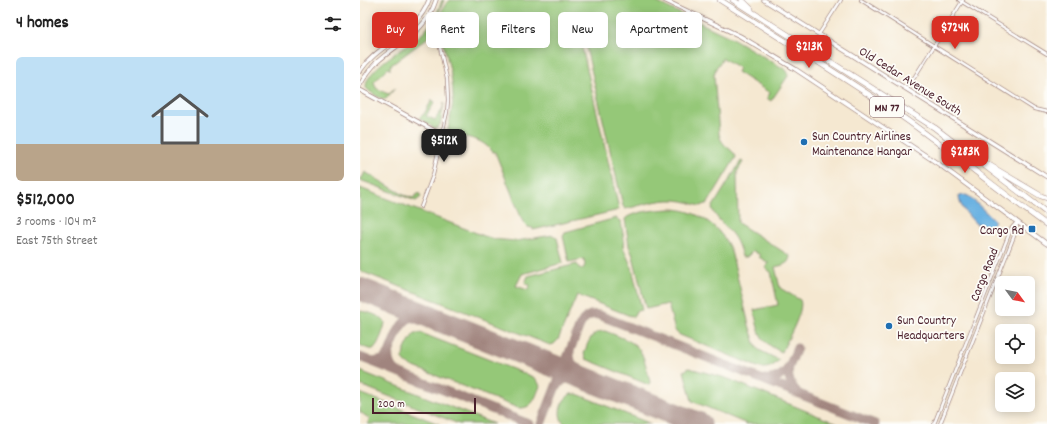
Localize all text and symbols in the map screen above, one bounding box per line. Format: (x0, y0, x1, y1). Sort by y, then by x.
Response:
text: 4 homes (16, 12, 69, 36)
chip: Buy (372, 12, 418, 48)
chip: Rent (426, 12, 479, 48)
chip: Filters (487, 12, 550, 48)
chip: New (558, 12, 608, 48)
chip: Apartment (616, 12, 702, 48)
icon: filters (322, 13, 344, 35)
pin: $724K (927, 16, 983, 50)
text: $724K (941, 19, 969, 38)
pin: $213K (781, 35, 837, 69)
text: $213K (796, 38, 822, 57)
street label: Old Cedar Avenue South (855, 43, 965, 122)
icon: home (144, 83, 216, 155)
road number: MN 77 (870, 97, 904, 117)
place label: Sun Country Airlines Maintenance Hangar (812, 128, 912, 162)
pin: $512K (416, 129, 472, 163)
text: $512K (430, 132, 458, 151)
marker: Sun Country Airlines Maintenance Hangar (799, 137, 809, 147)
pin: $283K (937, 140, 993, 174)
text: $283K (950, 143, 980, 162)
text: $512,000 (16, 189, 75, 213)
text: 3 rooms · 104 m² (16, 213, 96, 232)
place label: Cargo Rd (980, 222, 1024, 241)
marker: Cargo Rd (1027, 224, 1037, 234)
text: East 75th Street (16, 232, 98, 251)
street label: Cargo Road (966, 245, 1005, 305)
north arrow (995, 276, 1035, 316)
map controls (995, 276, 1035, 412)
place label: Sun Country Headquarters (897, 312, 965, 346)
marker: Sun Country Headquarters (884, 321, 894, 331)
button: locate (995, 324, 1035, 364)
button: layers (995, 372, 1035, 412)
scale bar (372, 396, 476, 415)
text: 200 m (378, 397, 405, 413)

